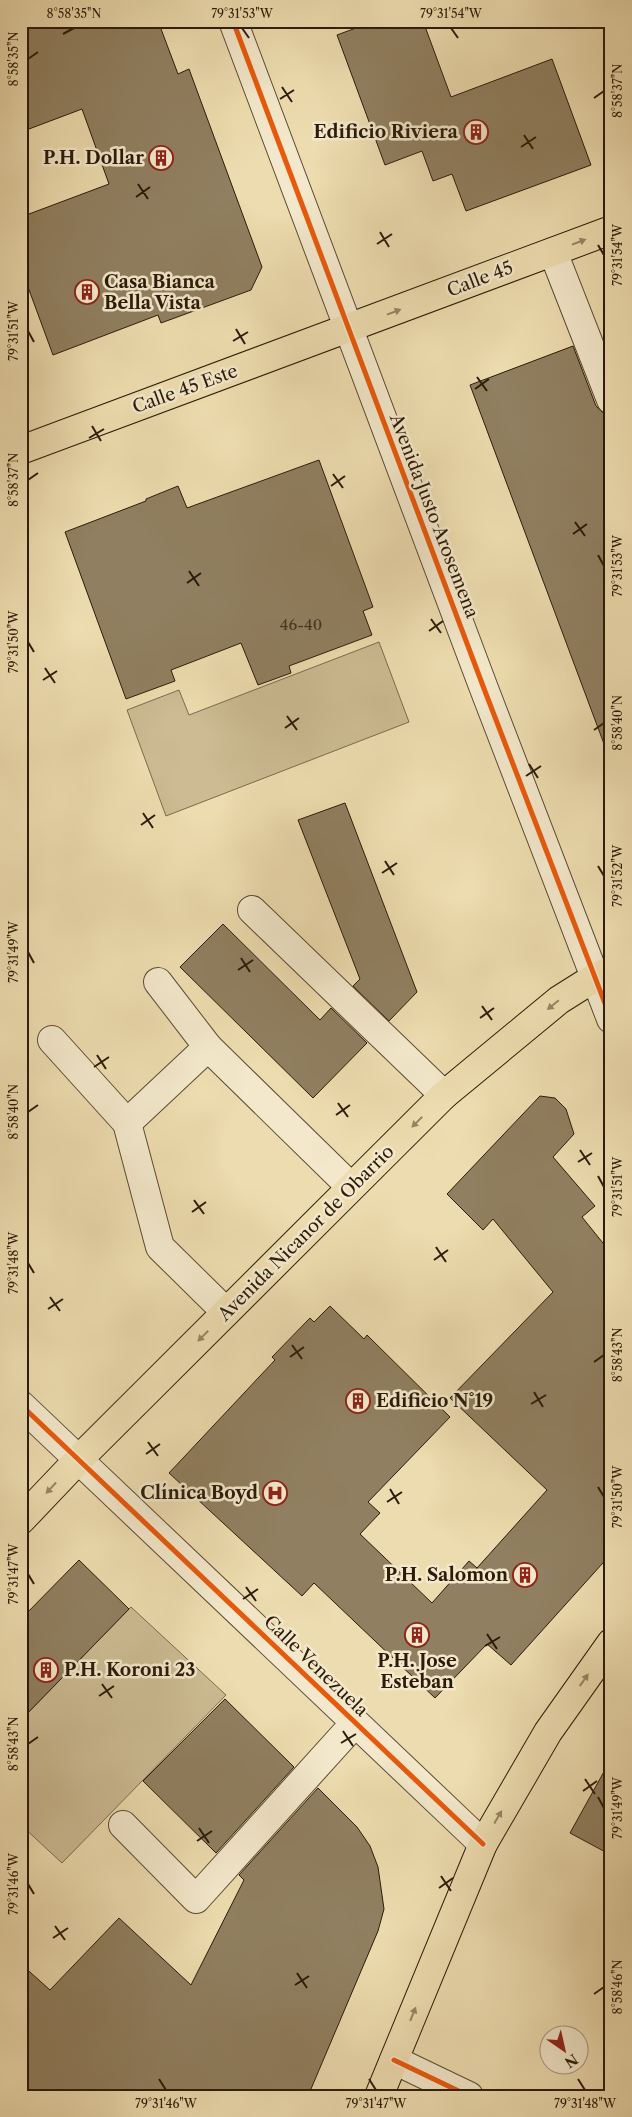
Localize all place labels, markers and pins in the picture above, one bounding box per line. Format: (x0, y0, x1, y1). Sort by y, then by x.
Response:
building icon: Edificio Riviera (463, 119, 489, 145)
place label: Edificio Riviera (314, 121, 459, 143)
building icon: P.H. Dollar (148, 145, 174, 171)
place label: P.H. Dollar (43, 147, 144, 169)
place label: Casa Bianca Bella Vista (104, 271, 215, 314)
building icon: Casa Bianca Bella Vista (74, 279, 100, 305)
building icon: Edificio N°19 (345, 1388, 371, 1414)
place label: Edificio N°19 (376, 1390, 493, 1412)
hospital icon: Clínica Boyd (262, 1480, 288, 1506)
place label: Clínica Boyd (140, 1482, 258, 1504)
building icon: P.H. Salomon (512, 1562, 538, 1588)
place label: P.H. Salomon (385, 1564, 509, 1586)
building icon: P.H. Jose Esteban (404, 1622, 430, 1648)
place label: P.H. Jose Esteban (377, 1650, 457, 1693)
building icon: P.H. Koroni 23 (33, 1657, 59, 1683)
place label: P.H. Koroni 23 (64, 1659, 195, 1681)

